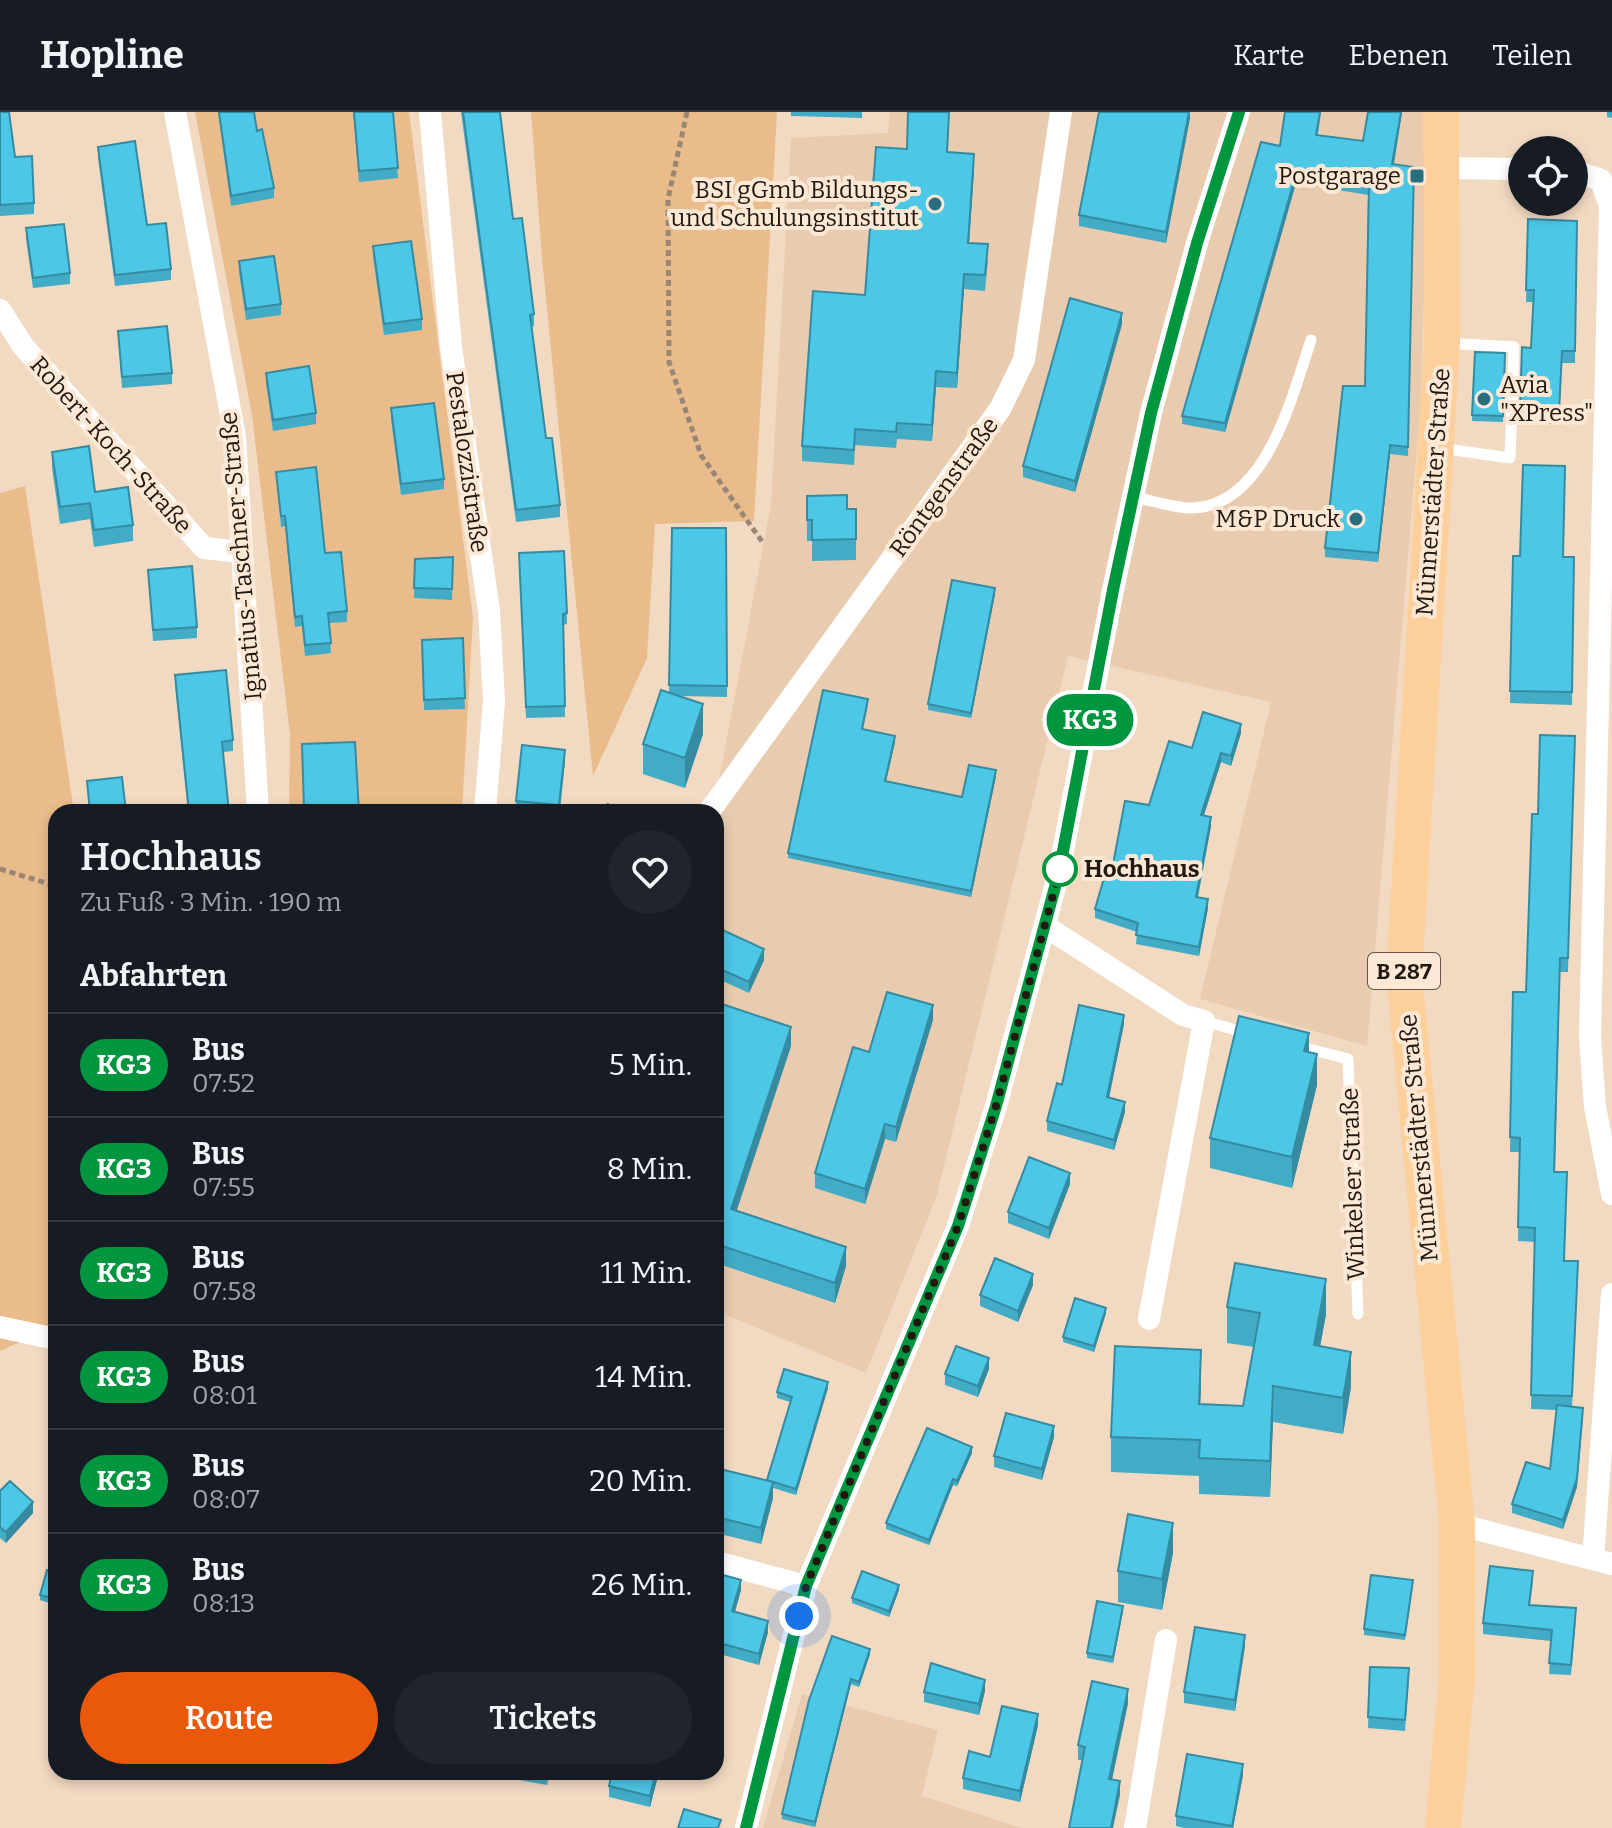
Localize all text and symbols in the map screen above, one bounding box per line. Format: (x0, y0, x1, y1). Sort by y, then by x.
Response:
text: Hopline (40, 32, 184, 78)
text: Karte (1233, 39, 1305, 72)
text: Ebenen (1349, 39, 1448, 72)
text: Teilen (1492, 39, 1572, 72)
map controls (1508, 136, 1588, 216)
button: locate (1508, 136, 1588, 216)
place label: Postgarage (1278, 162, 1401, 190)
marker: Postgarage (1408, 167, 1426, 185)
place label: BSI gGmb Bildungs- und Schulungsinstitut (671, 176, 919, 232)
marker: BSI gGmb Bildungs- und Schulungsinstitut (926, 195, 944, 213)
street label: Robert-Koch-Straße (24, 351, 198, 539)
street label: Münnerstädter Straße (1410, 367, 1456, 617)
street label: Pestalozzistraße (440, 370, 494, 554)
place label: Avia "XPress" (1500, 371, 1593, 427)
marker: Avia "XPress" (1475, 390, 1493, 408)
street label: Ignatius-Taschner-Straße (214, 411, 268, 701)
street label: Röntgenstraße (884, 412, 1004, 562)
place label: M&P Druck (1215, 505, 1340, 533)
marker: M&P Druck (1347, 510, 1365, 528)
line badge: KG3 (1044, 694, 1136, 746)
text: KG3 (1062, 703, 1118, 736)
button: heart (608, 830, 692, 914)
text: Hochhaus (80, 834, 262, 880)
marker: Hochhaus (1043, 852, 1077, 886)
place label: Hochhaus (1084, 855, 1200, 883)
text: Zu Fuß · 3 Min. · 190 m (80, 887, 341, 918)
road number: B 287 (1368, 953, 1440, 989)
text: Abfahrten (80, 958, 227, 994)
street label: Münnerstädter Straße (1394, 1013, 1444, 1263)
text: Bus (192, 1032, 245, 1068)
text: 5 Min. (609, 1047, 692, 1083)
text: KG3 (96, 1048, 152, 1081)
text: 07:52 (192, 1068, 255, 1099)
street label: Winkelser Straße (1336, 1087, 1370, 1281)
text: Bus (192, 1136, 245, 1172)
text: 8 Min. (607, 1151, 692, 1187)
text: KG3 (96, 1152, 152, 1185)
text: 07:55 (192, 1172, 255, 1203)
text: Bus (192, 1240, 245, 1276)
text: 11 Min. (600, 1255, 692, 1291)
text: KG3 (96, 1256, 152, 1289)
text: 07:58 (192, 1276, 257, 1307)
text: Bus (192, 1344, 245, 1380)
text: 14 Min. (595, 1359, 692, 1395)
text: KG3 (96, 1360, 152, 1393)
text: 08:01 (192, 1380, 257, 1411)
text: Bus (192, 1448, 245, 1484)
text: 20 Min. (589, 1463, 692, 1499)
text: KG3 (96, 1464, 152, 1497)
text: 08:07 (192, 1484, 260, 1515)
text: Bus (192, 1552, 245, 1588)
text: 26 Min. (591, 1567, 692, 1603)
text: KG3 (96, 1568, 152, 1601)
text: 08:13 (192, 1588, 255, 1619)
your location (779, 1596, 819, 1636)
button: Route (80, 1672, 378, 1764)
button: Tickets (394, 1672, 692, 1764)

